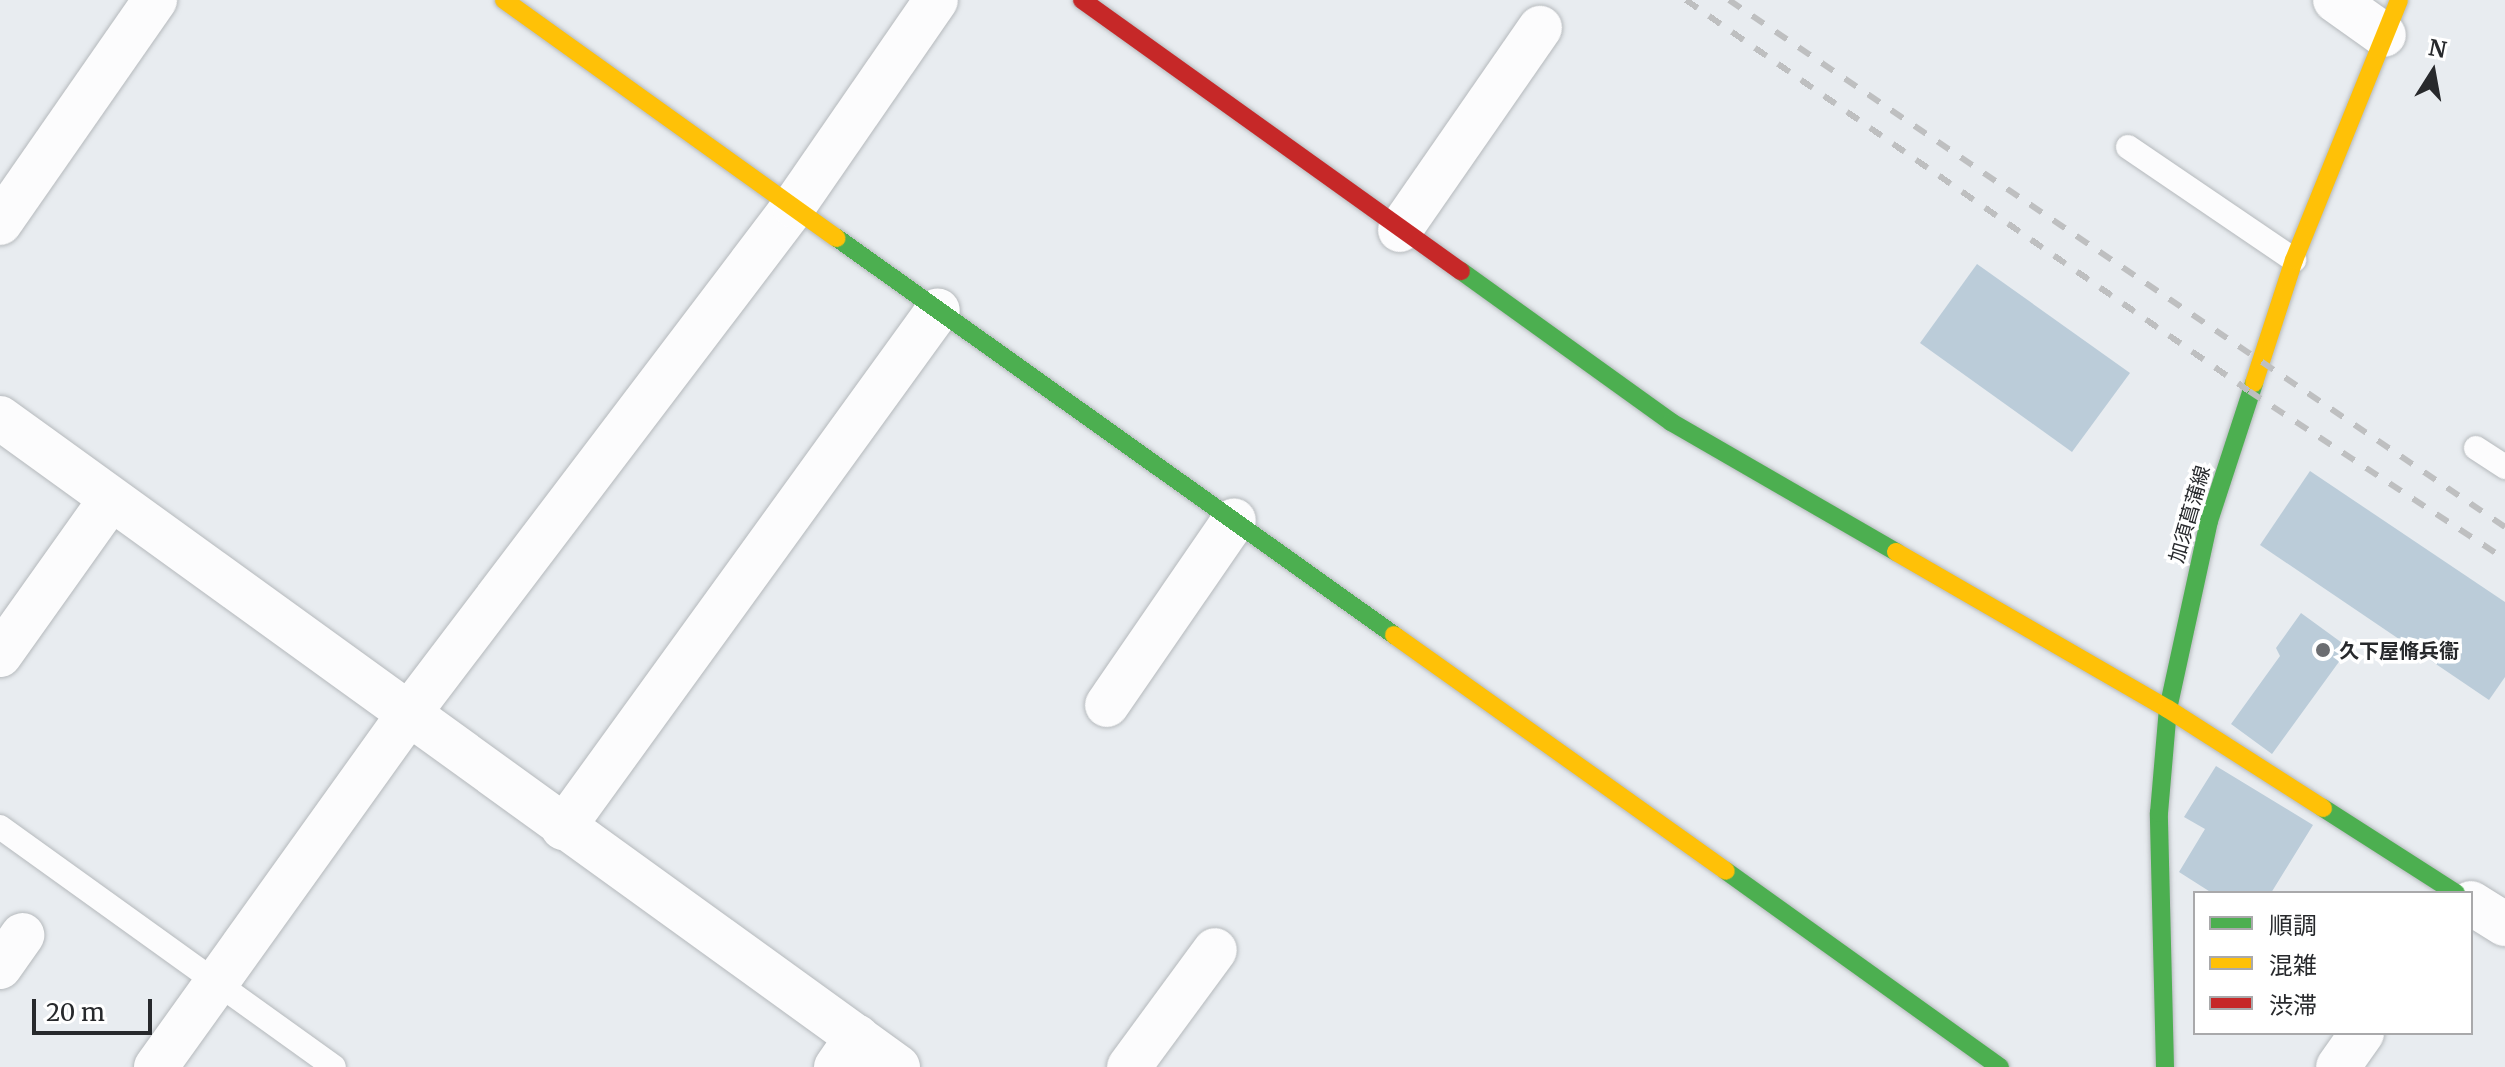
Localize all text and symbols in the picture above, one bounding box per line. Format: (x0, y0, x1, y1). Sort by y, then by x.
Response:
north arrow (2393, 32, 2473, 112)
text: N (2426, 33, 2449, 64)
street label: 加須菖蒲線 (2164, 463, 2214, 565)
place label: 久下屋脩兵衞 (2339, 638, 2459, 662)
marker: 久下屋脩兵衞 (2314, 641, 2332, 659)
legend (2193, 891, 2473, 1035)
text: 順調 (2269, 910, 2317, 941)
text: 混雑 (2269, 950, 2317, 981)
scale bar (36, 983, 156, 1033)
text: 渋滞 (2269, 990, 2317, 1021)
text: 20 m (46, 997, 105, 1028)

